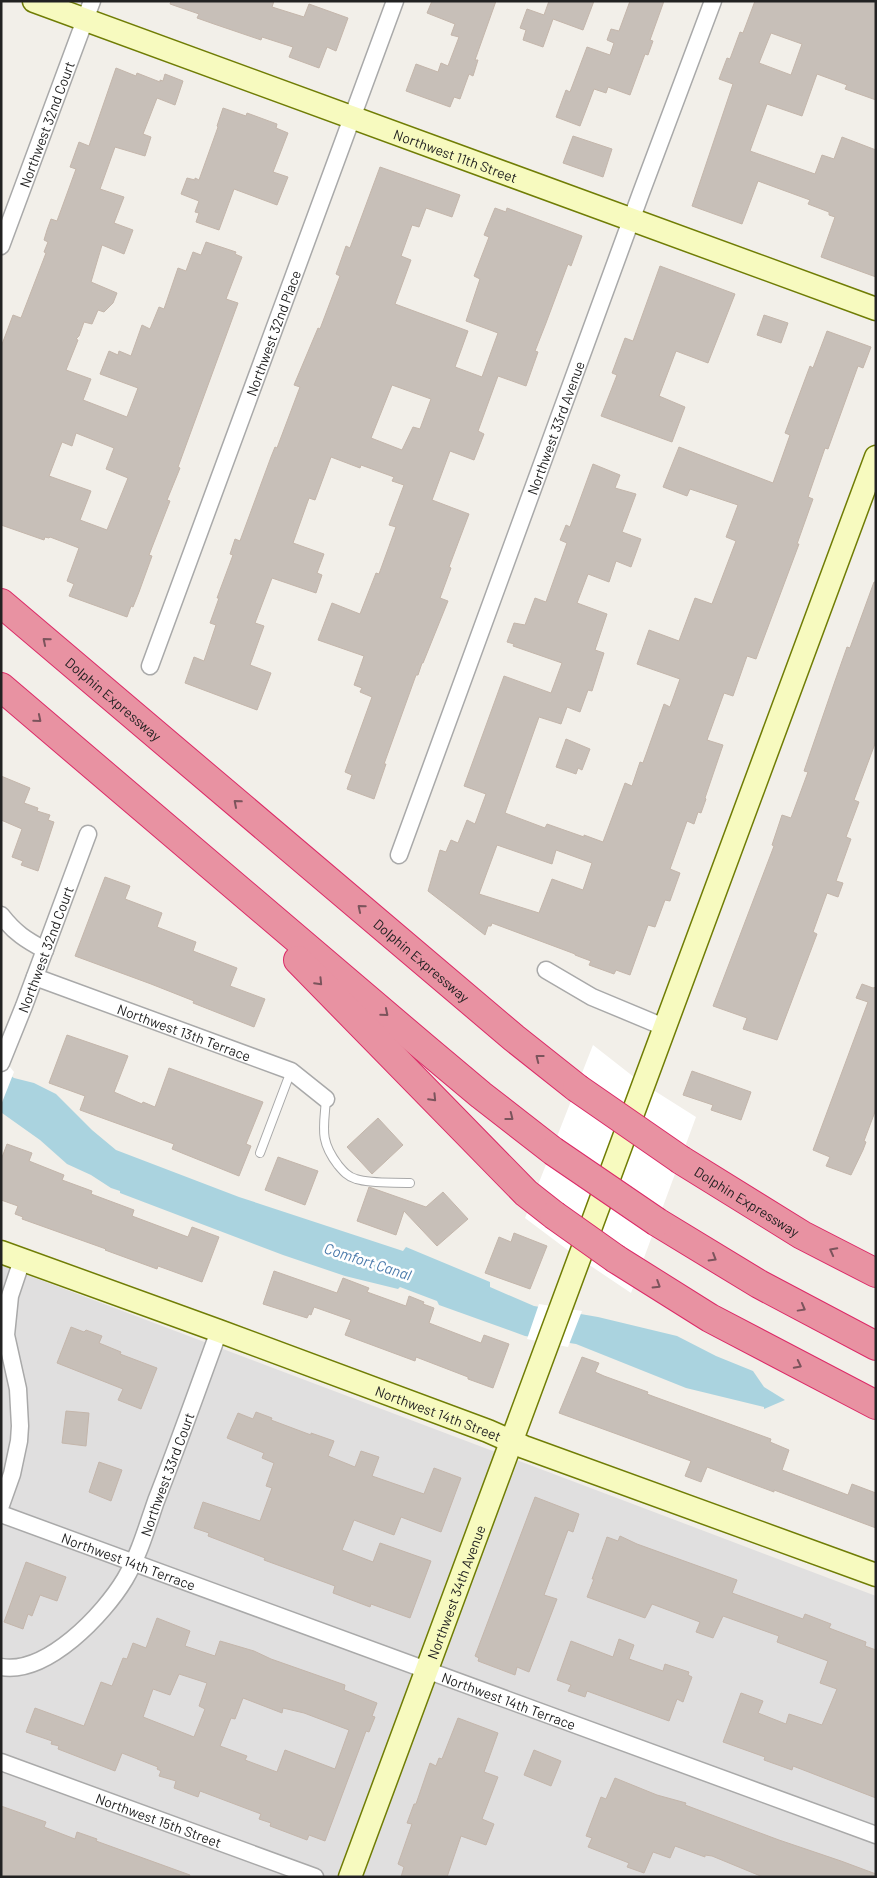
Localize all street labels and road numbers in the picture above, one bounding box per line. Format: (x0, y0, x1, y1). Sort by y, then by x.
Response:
street label: Northwest 32nd Court (15, 59, 77, 190)
street label: Northwest 11th Street (392, 125, 520, 186)
street label: Northwest 32nd Place (242, 268, 304, 398)
street label: Northwest 33rd Avenue (523, 358, 587, 497)
street label: Dolphin Expressway (62, 653, 166, 744)
street label: Northwest 32nd Court (14, 884, 76, 1015)
street label: Dolphin Expressway (371, 915, 474, 1006)
street label: Northwest 13th Terrace (115, 1000, 253, 1064)
street label: Dolphin Expressway (692, 1162, 803, 1240)
street label: Northwest 14th Street (373, 1381, 504, 1444)
street label: Northwest 33rd Court (136, 1410, 197, 1538)
street label: Northwest 34th Avenue (423, 1523, 488, 1661)
street label: Northwest 14th Terrace (59, 1529, 198, 1593)
street label: Northwest 14th Terrace (440, 1668, 578, 1733)
street label: Northwest 15th Street (94, 1789, 224, 1851)

